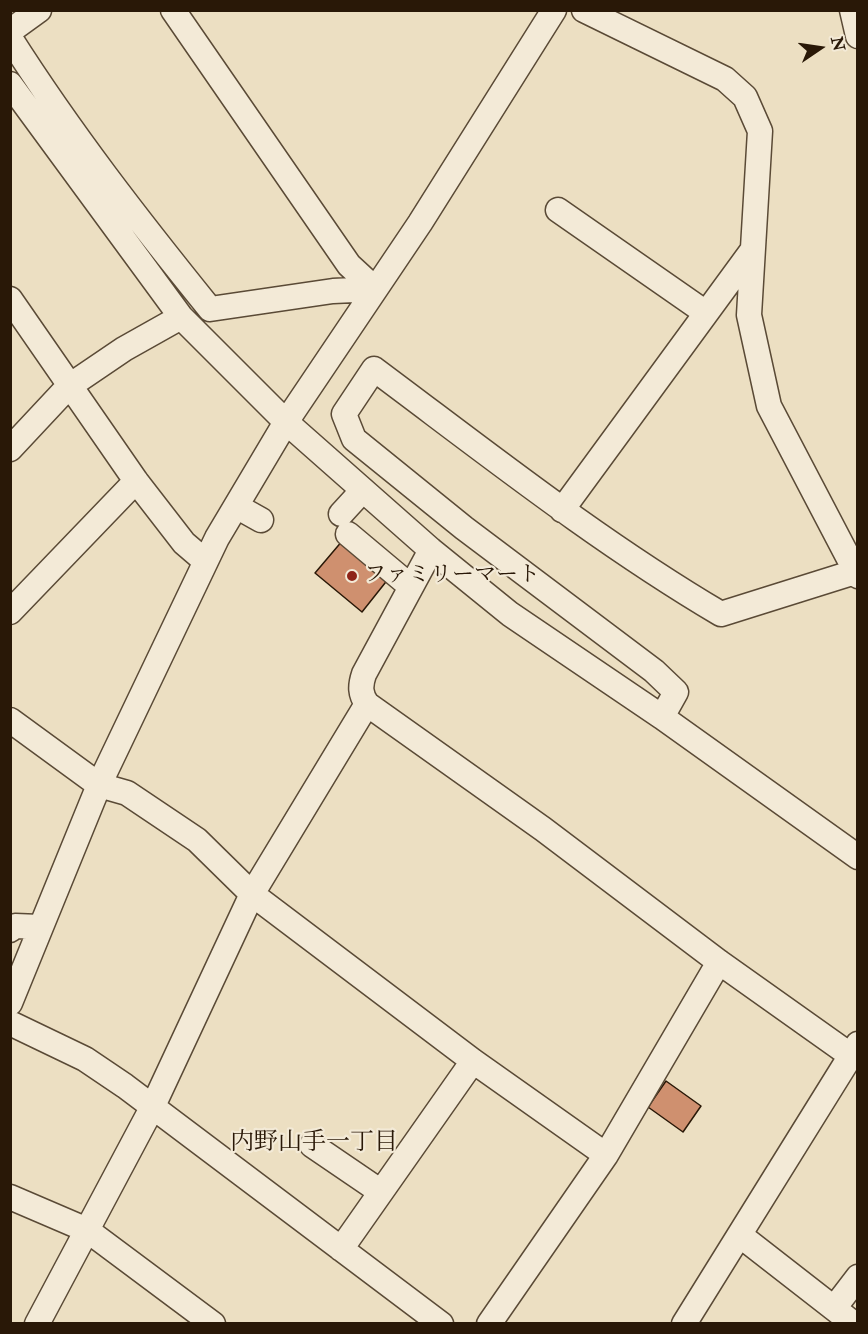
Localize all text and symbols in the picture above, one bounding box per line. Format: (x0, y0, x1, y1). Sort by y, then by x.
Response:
north arrow (790, 18, 850, 78)
text: N (826, 35, 849, 53)
place label: ファミリーマート (364, 563, 540, 589)
marker: ファミリーマート (345, 569, 359, 583)
district label: 内野山手一丁目 (230, 1130, 398, 1158)

